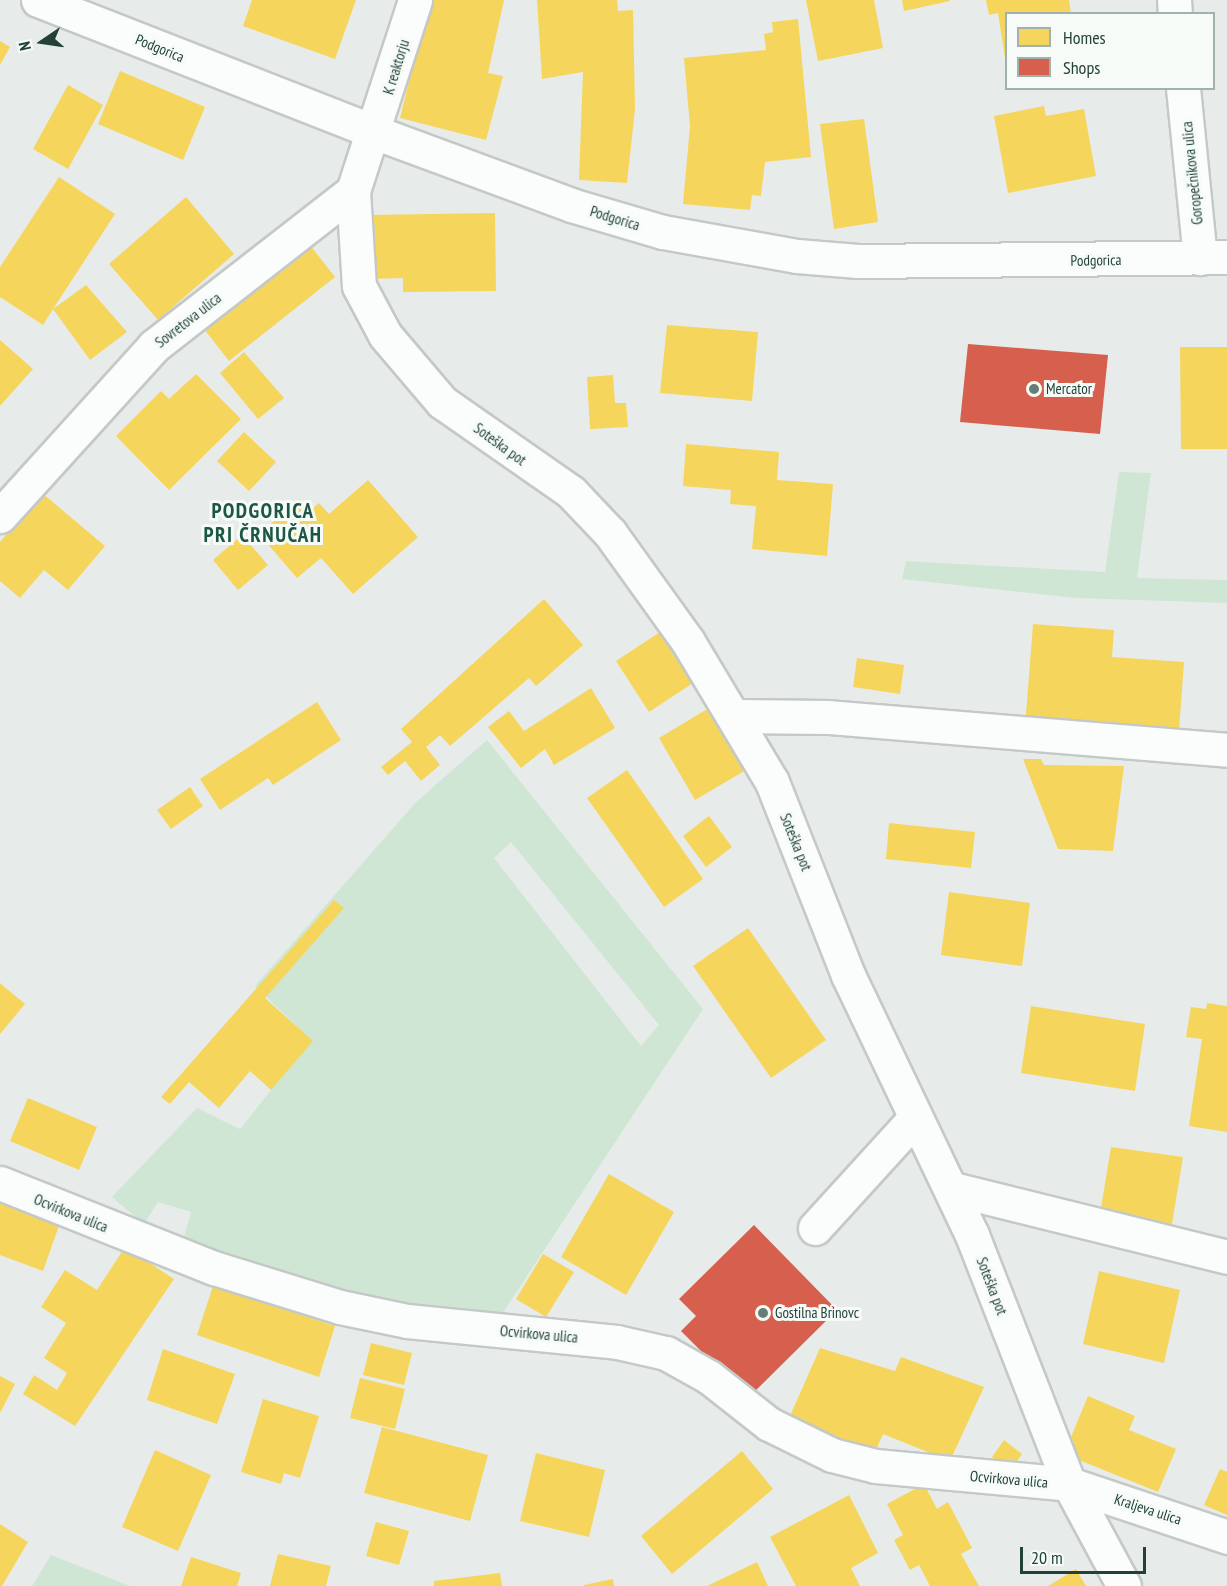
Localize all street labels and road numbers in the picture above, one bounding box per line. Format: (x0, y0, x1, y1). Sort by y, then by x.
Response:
street label: Podgorica (133, 30, 187, 66)
street label: K reaktorju (379, 37, 413, 97)
street label: Goropečnikova ulica (1178, 120, 1206, 226)
street label: Podgorica (588, 202, 642, 234)
street label: Podgorica (1070, 251, 1122, 269)
street label: Sovretova ulica (151, 289, 225, 351)
street label: Soteška pot (470, 419, 530, 469)
street label: Soteška pot (776, 811, 816, 873)
street label: Ocvirkova ulica (31, 1190, 111, 1236)
street label: Soteška pot (973, 1255, 1011, 1317)
street label: Ocvirkova ulica (499, 1322, 579, 1346)
street label: Ocvirkova ulica (969, 1467, 1049, 1491)
street label: Kraljeva ulica (1112, 1490, 1184, 1528)

